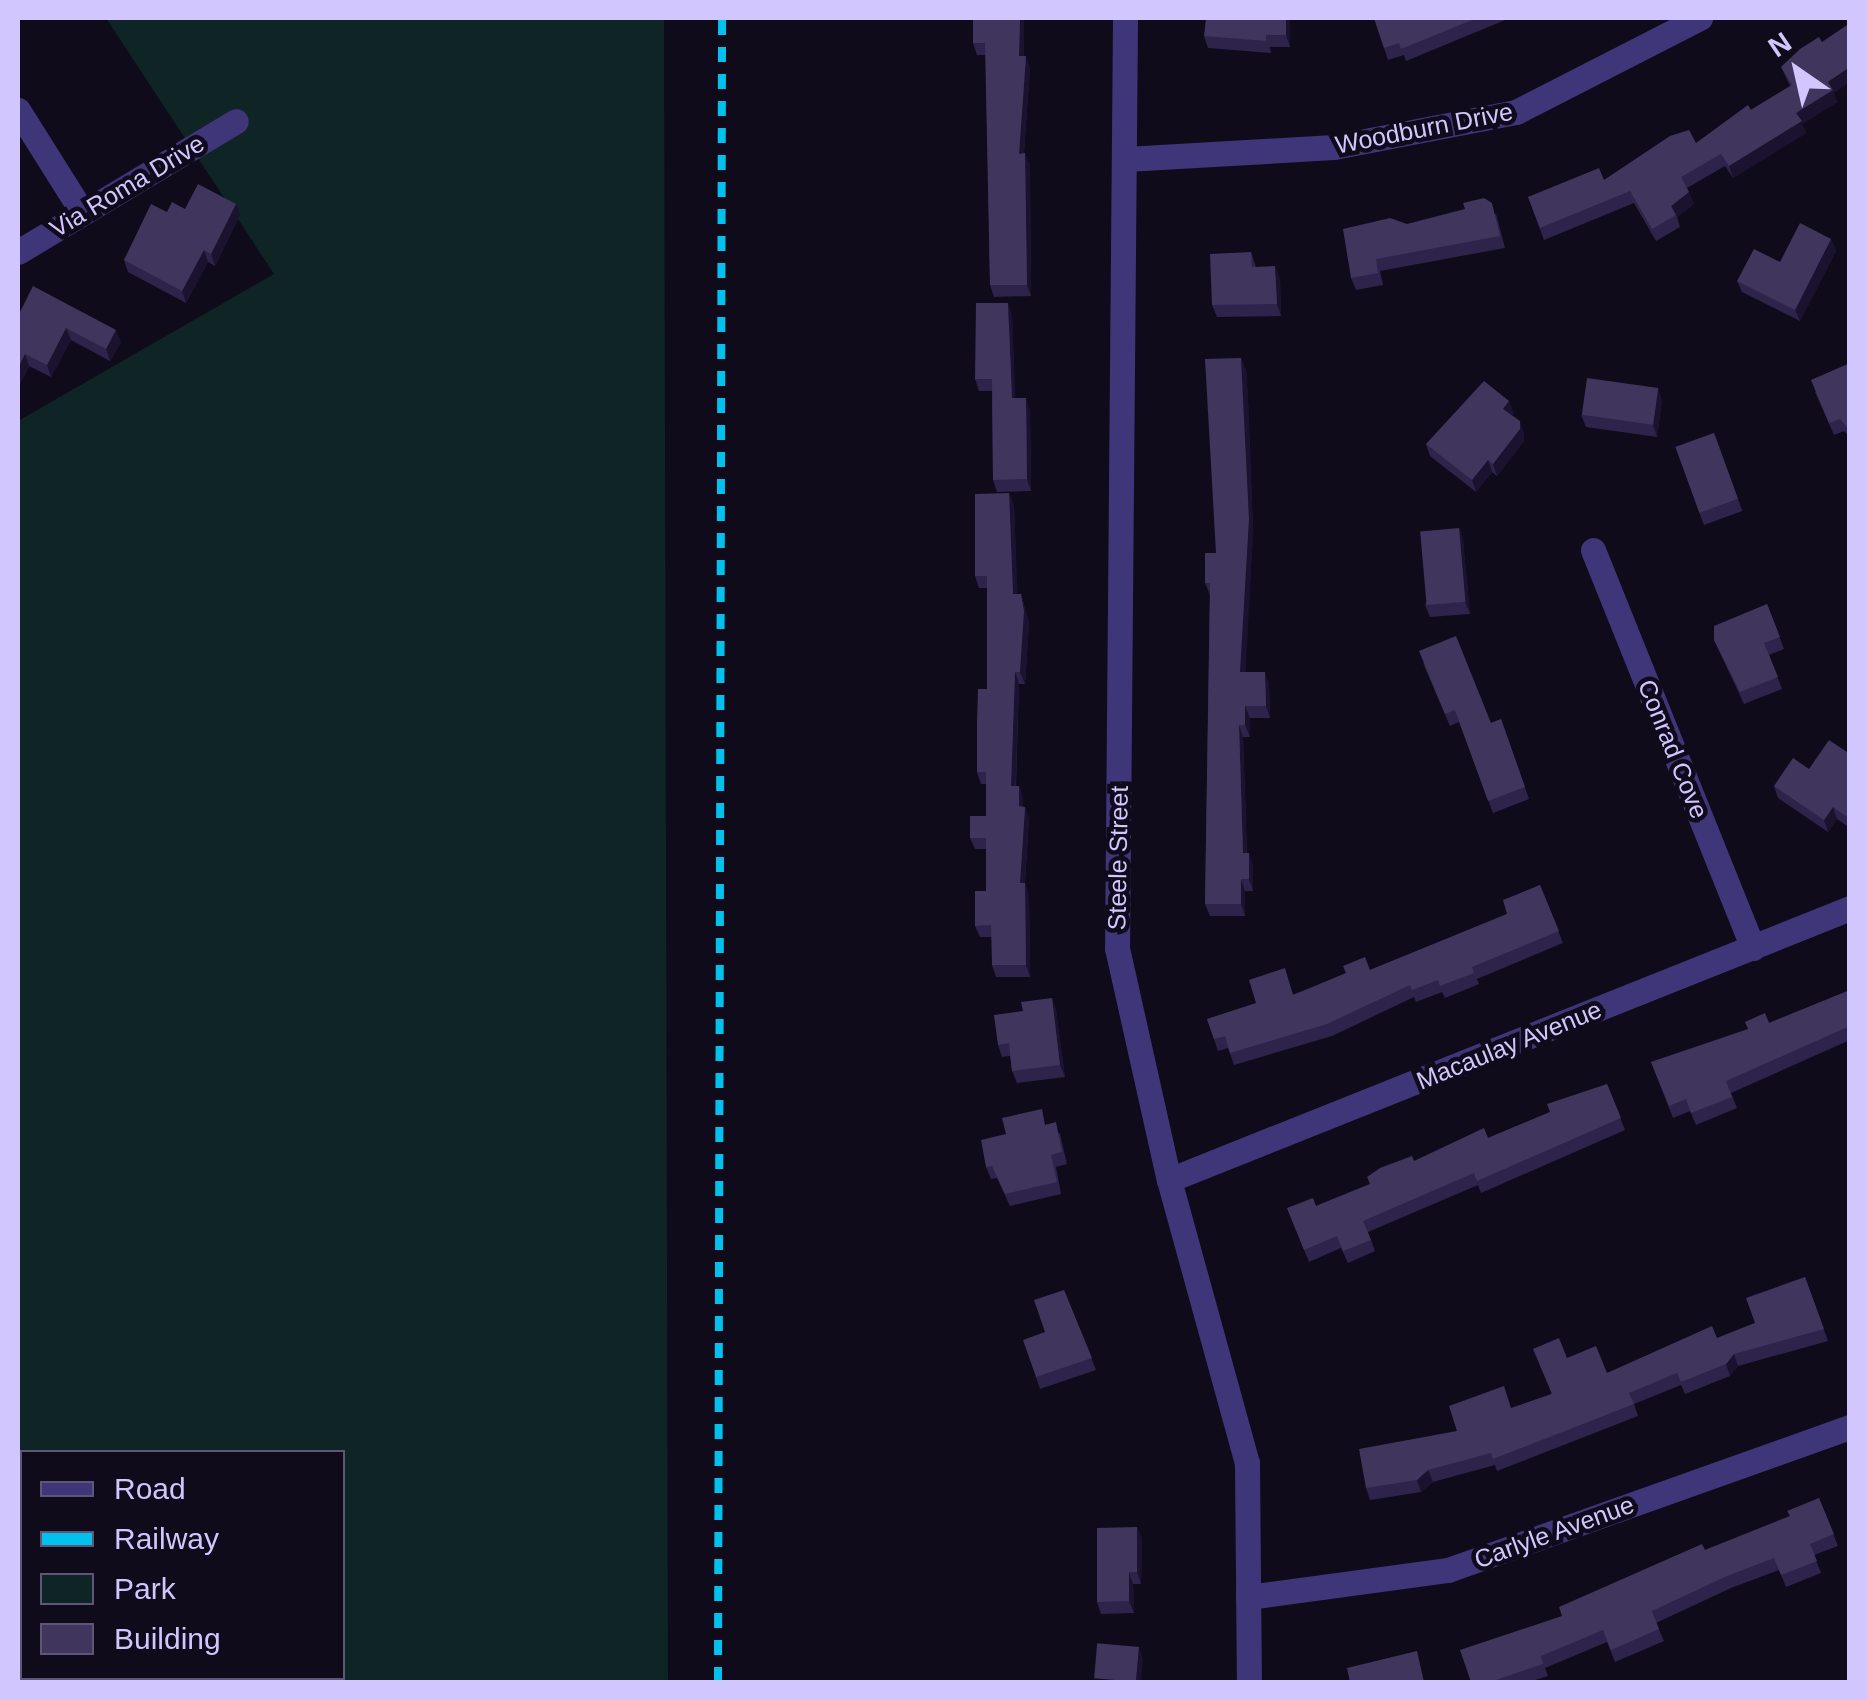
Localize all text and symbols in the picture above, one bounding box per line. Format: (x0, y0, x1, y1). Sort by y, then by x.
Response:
north arrow (1747, 20, 1847, 120)
text: N (1763, 26, 1797, 63)
street label: Woodburn Drive (1333, 96, 1515, 160)
street label: Via Roma Drive (44, 128, 210, 244)
street label: Conrad Cove (1632, 675, 1714, 823)
street label: Steele Street (1102, 785, 1134, 931)
street label: Macaulay Avenue (1411, 994, 1607, 1096)
legend (20, 1450, 345, 1680)
text: Road (114, 1472, 186, 1505)
street label: Carlyle Avenue (1469, 1489, 1639, 1575)
text: Railway (114, 1522, 219, 1555)
text: Park (114, 1572, 176, 1605)
text: Building (114, 1622, 221, 1655)

